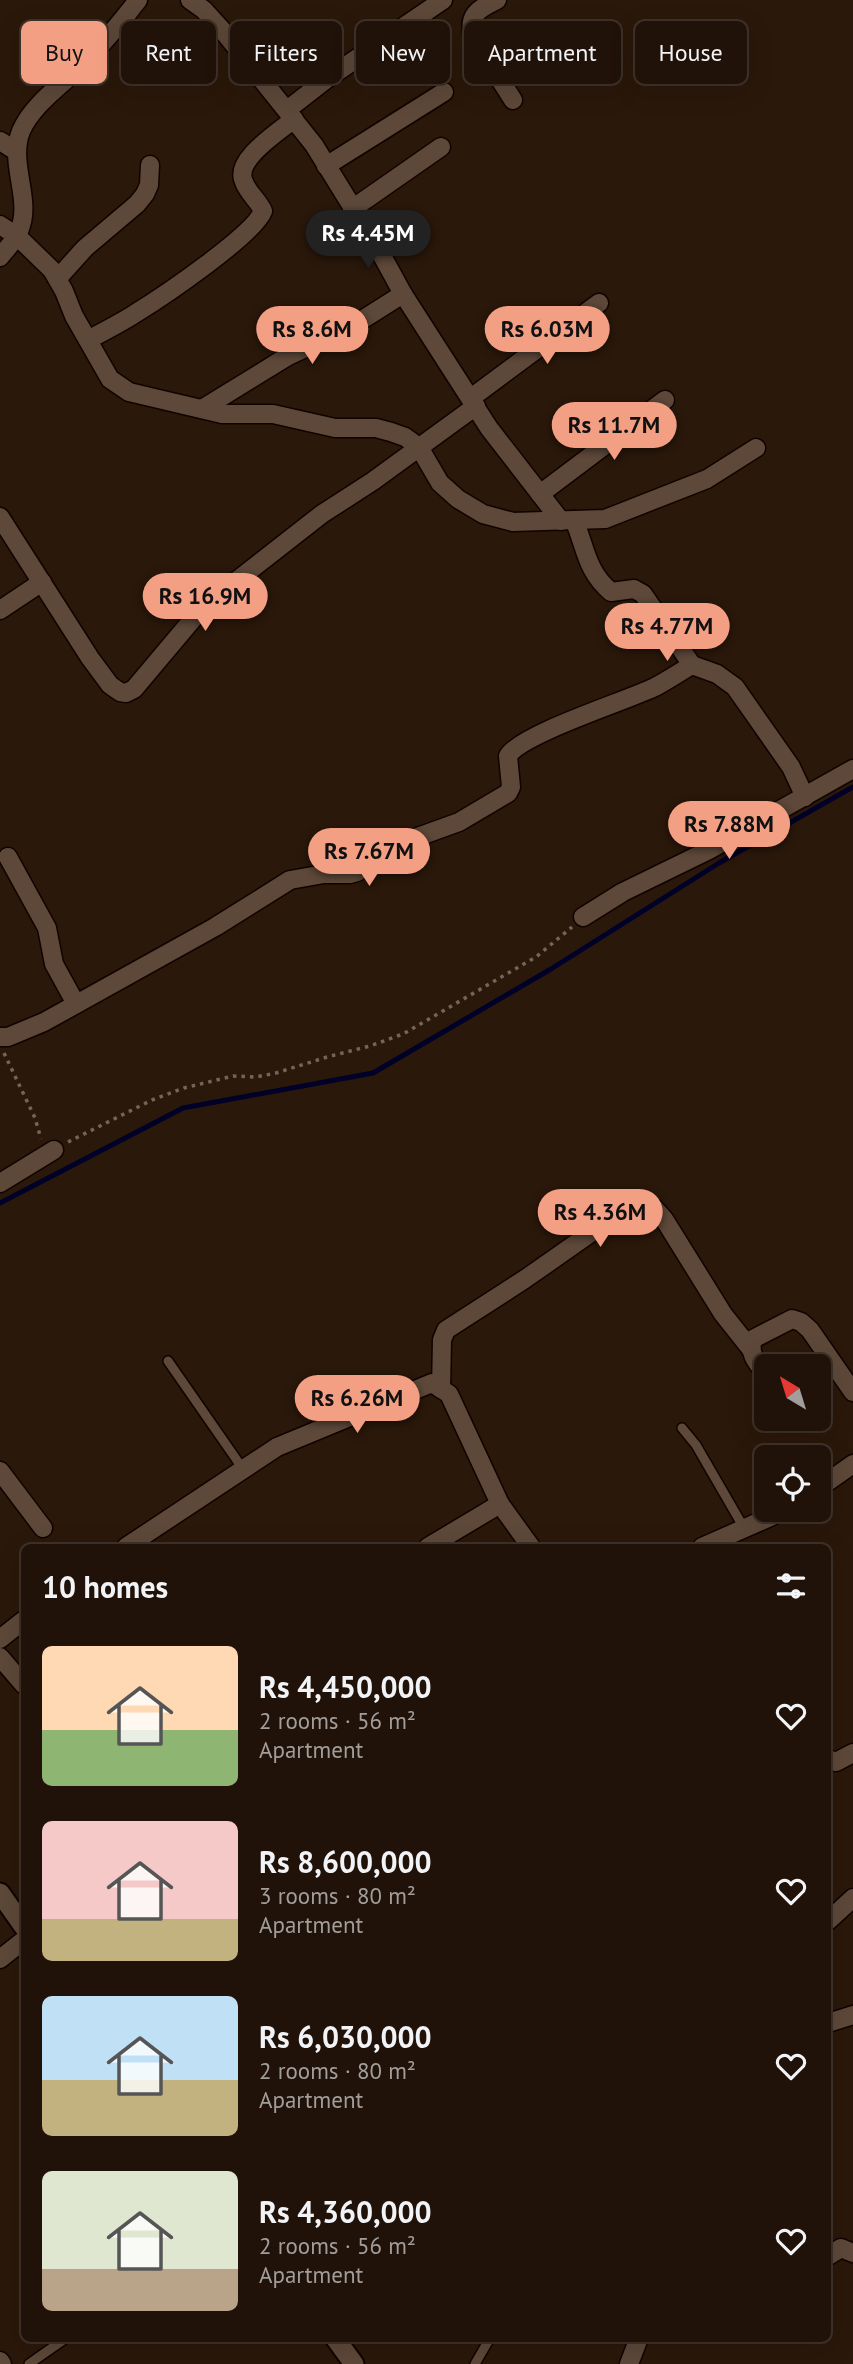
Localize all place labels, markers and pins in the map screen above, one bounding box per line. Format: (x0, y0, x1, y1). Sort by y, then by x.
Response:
pin: Rs 4.45M (296, 210, 440, 270)
pin: Rs 8.6M (247, 306, 377, 366)
pin: Rs 6.03M (475, 306, 619, 366)
pin: Rs 11.7M (542, 402, 686, 462)
pin: Rs 16.9M (133, 574, 277, 633)
pin: Rs 4.77M (595, 604, 739, 663)
pin: Rs 7.88M (657, 802, 801, 861)
pin: Rs 7.67M (297, 828, 441, 888)
pin: Rs 4.36M (528, 1190, 672, 1249)
pin: Rs 6.26M (285, 1376, 429, 1435)

